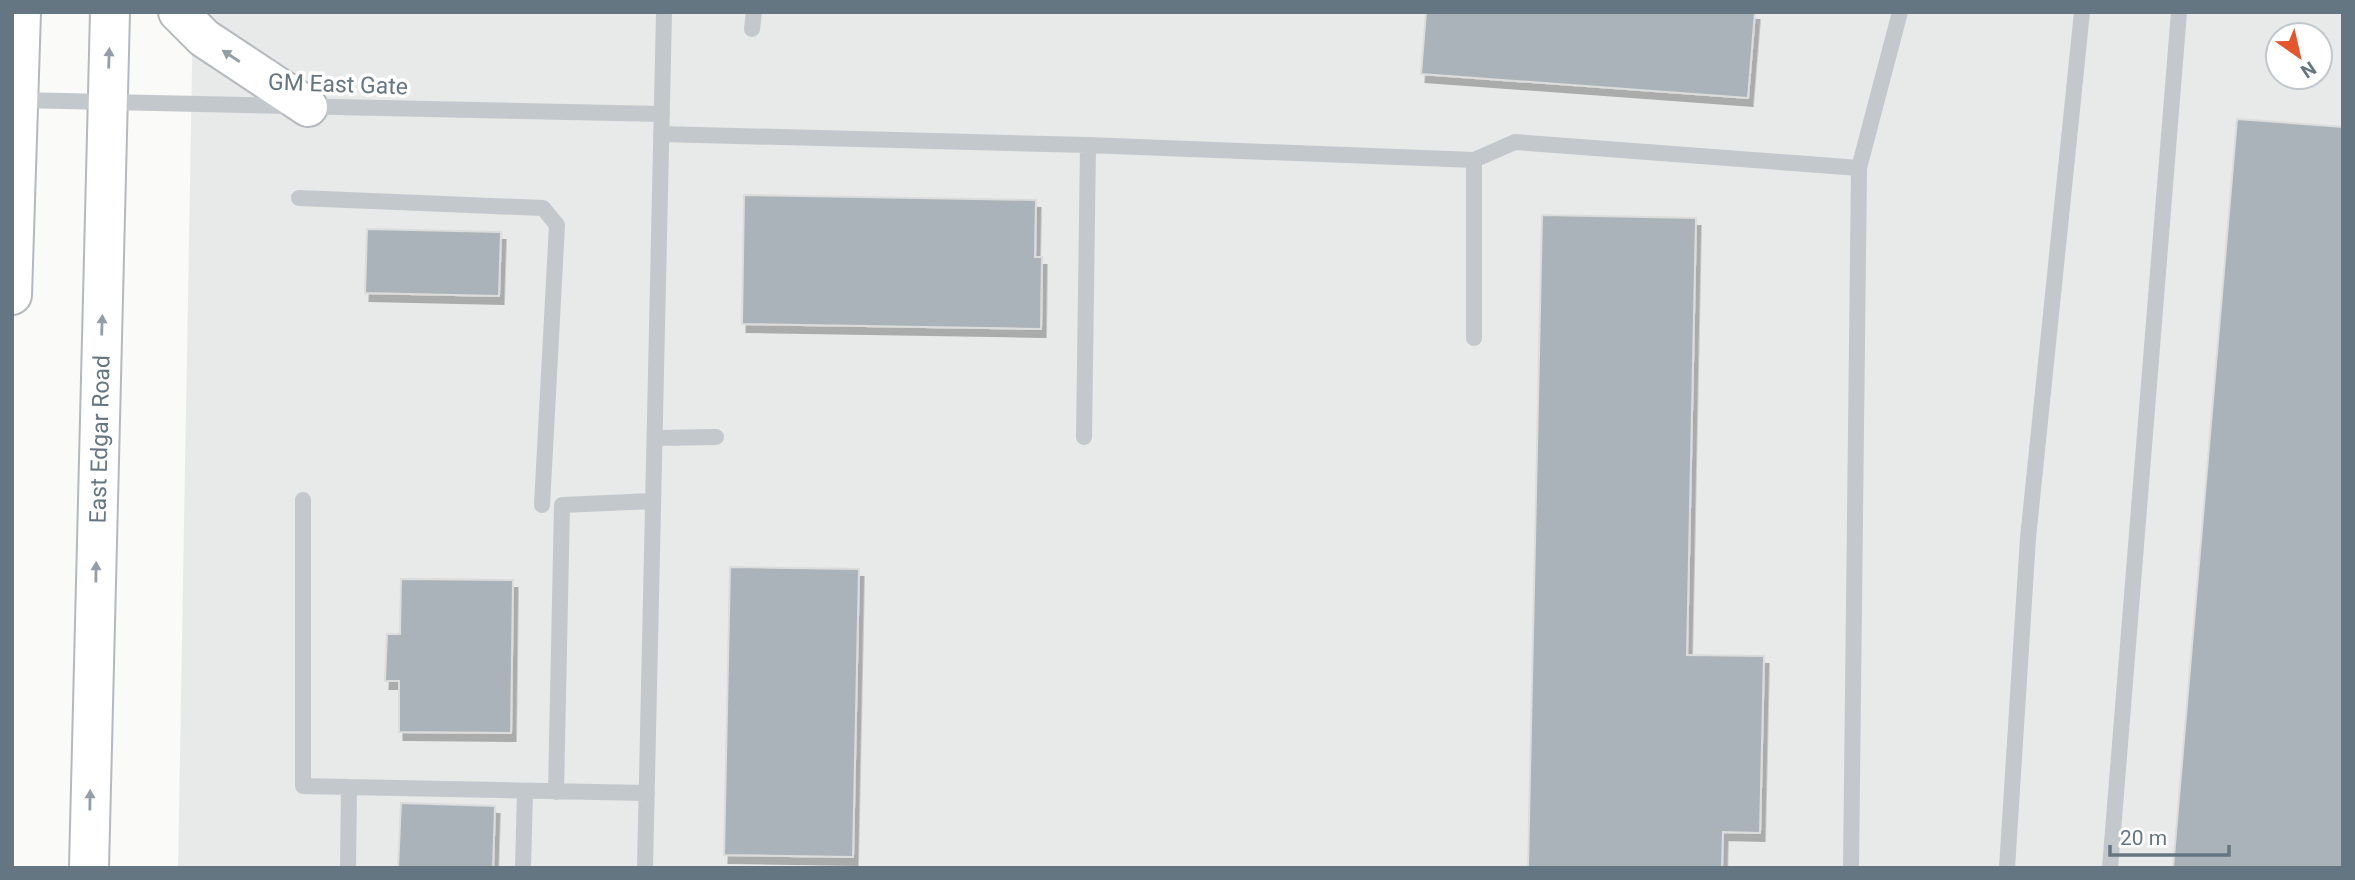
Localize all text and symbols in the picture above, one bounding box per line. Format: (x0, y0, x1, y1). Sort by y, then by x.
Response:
north arrow (2264, 21, 2334, 91)
one-way arrow (103, 46, 114, 68)
one-way arrow (221, 50, 240, 63)
text: N (2296, 56, 2320, 83)
street label: GM East Gate (268, 69, 408, 100)
one-way arrow (97, 313, 108, 335)
street label: East Edgar Road (84, 355, 116, 524)
one-way arrow (90, 561, 102, 583)
one-way arrow (85, 788, 96, 810)
scale bar (2110, 814, 2229, 858)
text: 20 m (2120, 826, 2167, 850)

